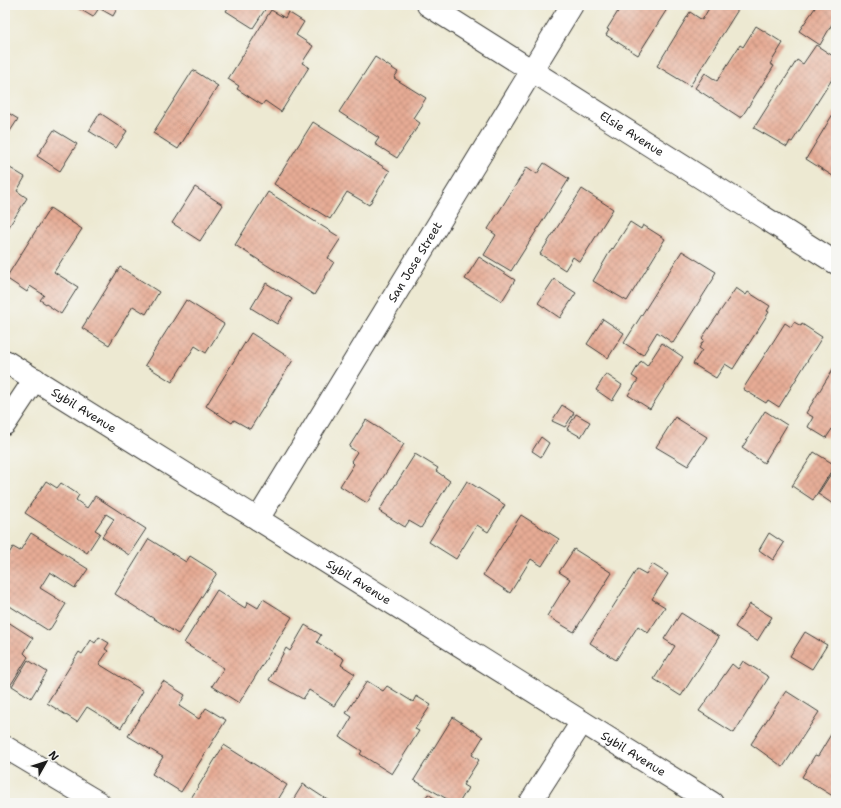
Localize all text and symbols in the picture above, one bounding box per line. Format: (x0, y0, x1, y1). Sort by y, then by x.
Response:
street label: Elsie Avenue (597, 108, 667, 160)
street label: San Jose Street (384, 219, 446, 305)
street label: Sybil Avenue (48, 384, 119, 437)
street label: Sybil Avenue (323, 556, 394, 608)
street label: Sybil Avenue (598, 728, 669, 780)
north arrow (26, 742, 66, 782)
text: N (45, 748, 62, 764)

